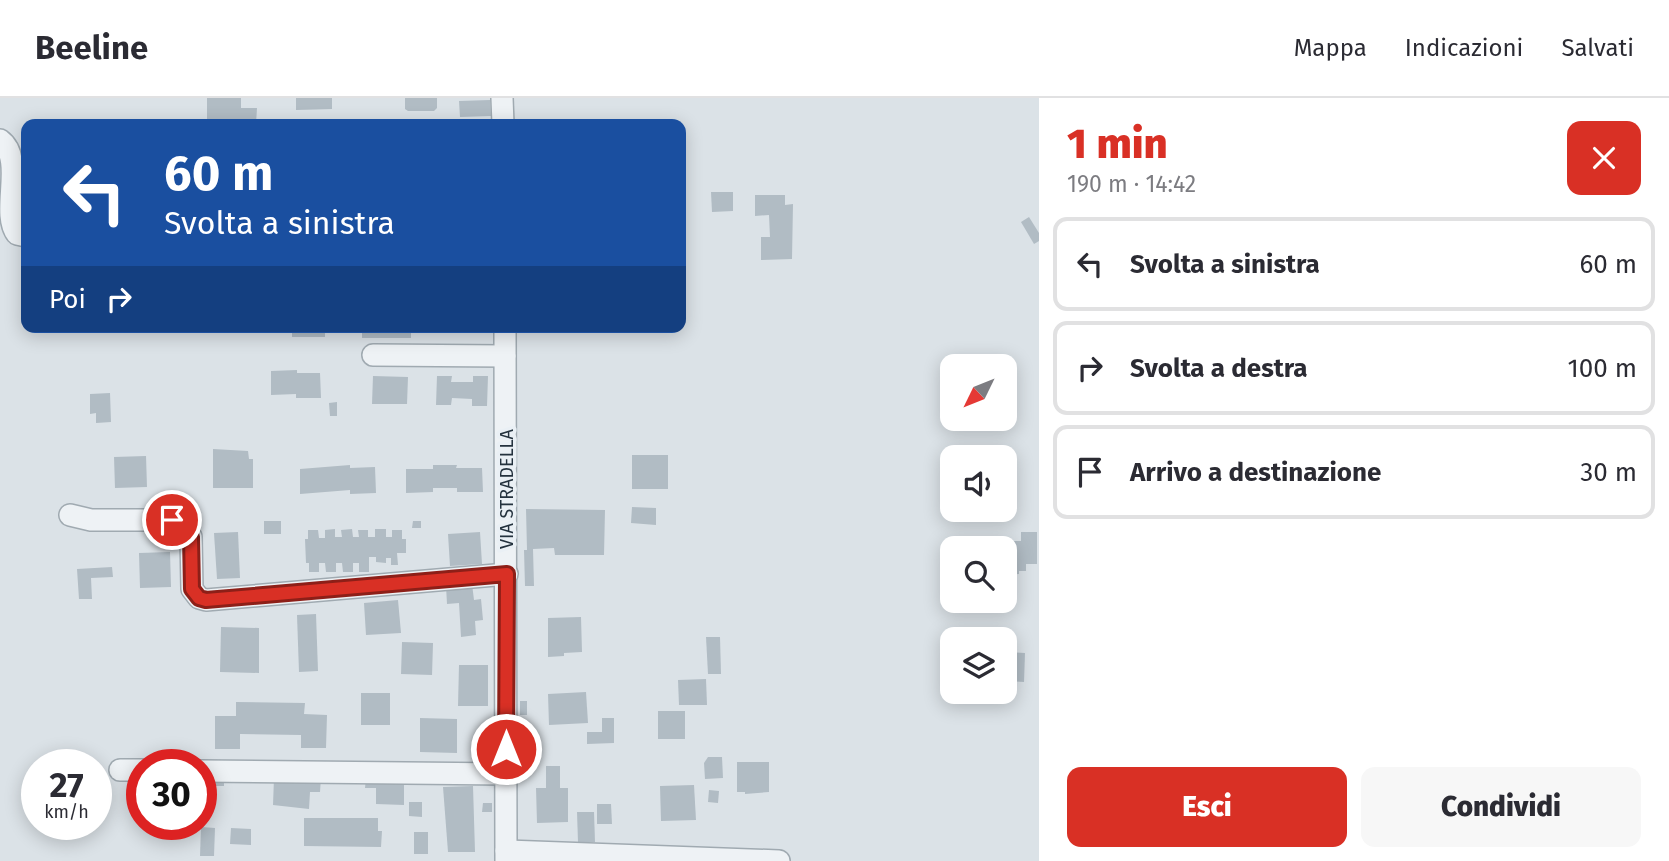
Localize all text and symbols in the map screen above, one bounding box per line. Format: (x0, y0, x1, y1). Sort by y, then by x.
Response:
text: Beeline (35, 28, 148, 68)
text: Mappa (1294, 34, 1367, 62)
text: Indicazioni (1405, 34, 1523, 62)
text: Salvati (1561, 34, 1634, 62)
text: 1 min (1067, 119, 1168, 169)
button: close (1567, 121, 1641, 195)
text: 60 m (164, 144, 273, 203)
icon: left (49, 147, 140, 238)
text: 190 m · 14:42 (1067, 170, 1196, 198)
text: Svolta a sinistra (164, 204, 395, 242)
icon: left (1071, 245, 1109, 283)
text: Svolta a sinistra (1130, 249, 1320, 280)
text: 60 m (1579, 249, 1637, 280)
icon: right (100, 280, 138, 318)
text: Poi (49, 284, 86, 315)
icon: right (1071, 349, 1109, 387)
text: Svolta a destra (1130, 353, 1308, 384)
text: 100 m (1568, 353, 1637, 384)
north arrow (940, 354, 1017, 430)
map controls (940, 354, 1017, 704)
street label: VIA STRADELLA (496, 428, 518, 549)
button: sound (940, 445, 1017, 522)
icon: arrive (1071, 453, 1109, 491)
text: Arrivo a destinazione (1130, 457, 1381, 488)
text: 30 m (1580, 457, 1637, 488)
pin (142, 490, 202, 550)
icon: arrive (153, 501, 191, 539)
button: search (940, 536, 1017, 613)
button: layers (940, 627, 1017, 704)
position arrow (469, 712, 543, 786)
speed limit sign: 30 (126, 749, 217, 840)
text: 27 (49, 764, 84, 806)
button: Esci (1067, 767, 1347, 847)
button: Condividi (1361, 767, 1641, 847)
text: km/h (44, 801, 89, 823)

